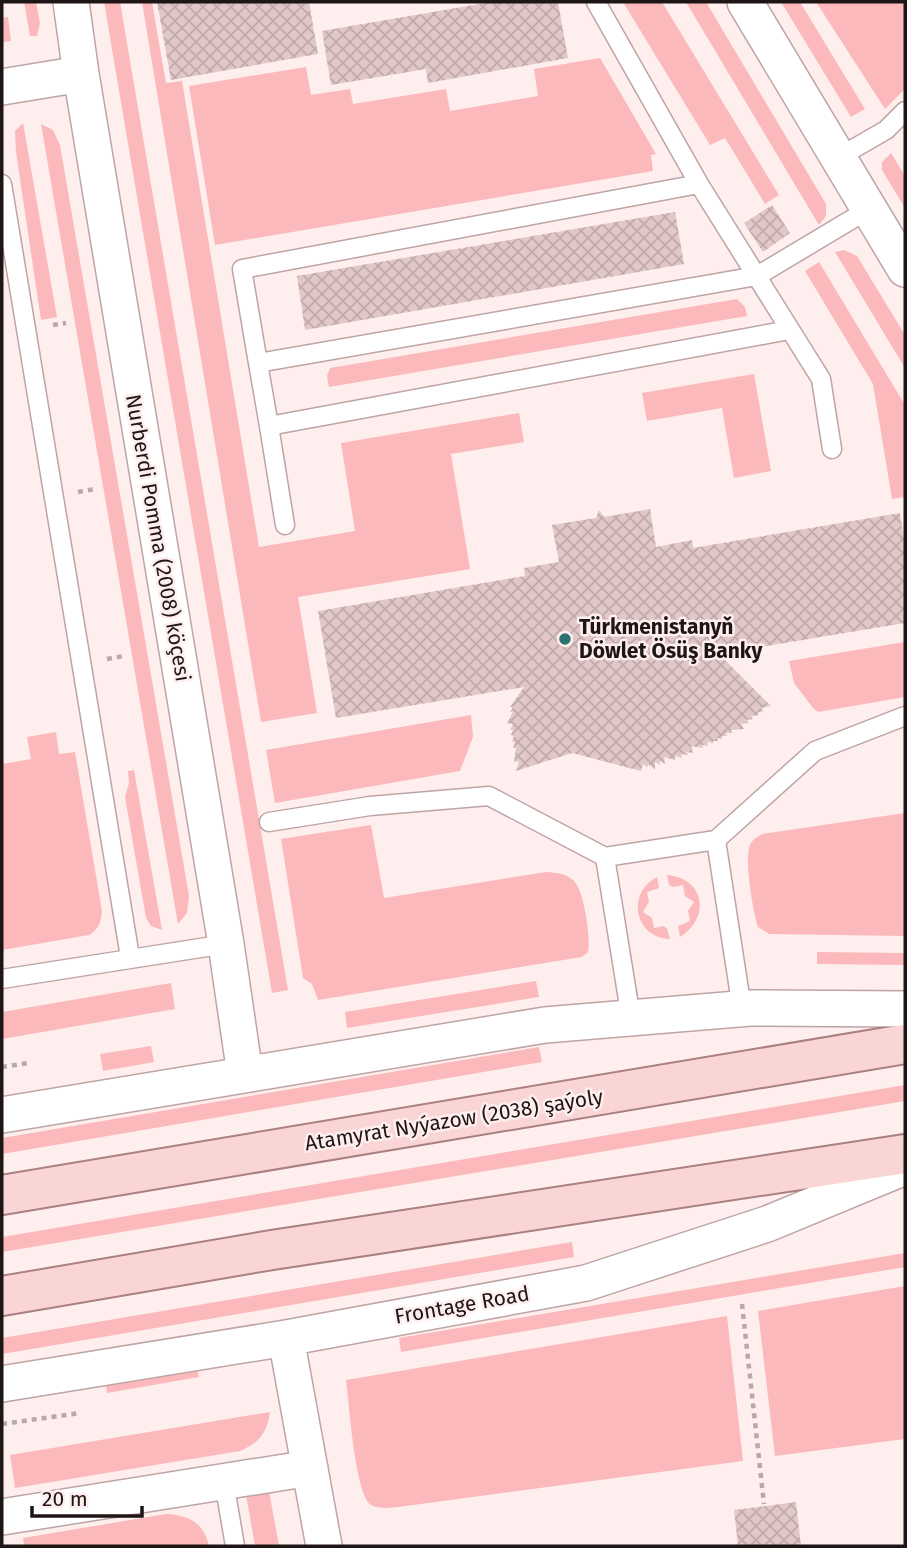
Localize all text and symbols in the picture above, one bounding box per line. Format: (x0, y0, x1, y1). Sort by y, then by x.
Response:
street label: Nurberdi Pomma (2008) köçesi (120, 392, 196, 684)
place label: Türkmenistanyň Döwlet Ösüş Banky (579, 614, 762, 664)
marker: Türkmenistanyň Döwlet Ösüş Banky (557, 631, 573, 647)
street label: Atamyrat Nyýazow (2038) şaýoly (303, 1083, 606, 1156)
street label: Frontage Road (393, 1280, 531, 1330)
scale bar (32, 1474, 142, 1518)
text: 20 m (42, 1486, 88, 1512)

